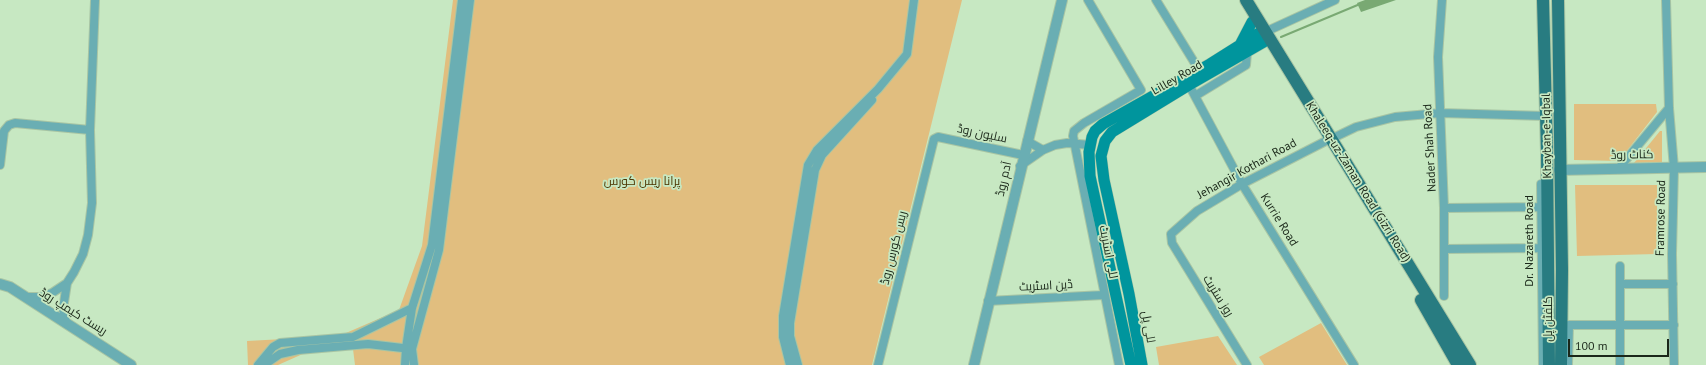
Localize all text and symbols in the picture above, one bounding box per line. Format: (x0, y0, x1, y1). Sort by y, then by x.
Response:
street label: Lilley Road (1149, 58, 1205, 98)
street label: Khayban-e-Iqbal (1539, 93, 1555, 179)
street label: Khaleeq-uz-Zaman Road (Gizri Road) (1302, 99, 1414, 265)
street label: Nader Shah Road (1421, 104, 1439, 192)
street label: سلیون روڈ (956, 122, 1008, 146)
street label: Jehangir Kothari Road (1195, 136, 1299, 202)
street label: کناٹ روڈ (1611, 147, 1653, 163)
street label: آدم روڈ (993, 160, 1015, 198)
park label: پرانا ریس کورس (604, 175, 680, 189)
street label: Framrose Road (1653, 180, 1669, 256)
street label: Kurrie Road (1257, 191, 1301, 249)
street label: Dr. Nazareth Road (1523, 195, 1537, 287)
street label: ریس کورس روڈ (878, 210, 910, 286)
street label: للی اسٹریٹ (1096, 224, 1120, 280)
street label: روز سٹریٹ (1200, 273, 1236, 319)
street label: ڈین اسٹریٹ (1019, 277, 1073, 295)
street label: ریسٹ کیمپ روڈ (36, 285, 110, 339)
street label: کلفٹن پل (1542, 296, 1556, 342)
street label: للی پل (1138, 310, 1158, 344)
scale bar (1570, 331, 1671, 357)
text: 100 m (1575, 338, 1608, 353)

